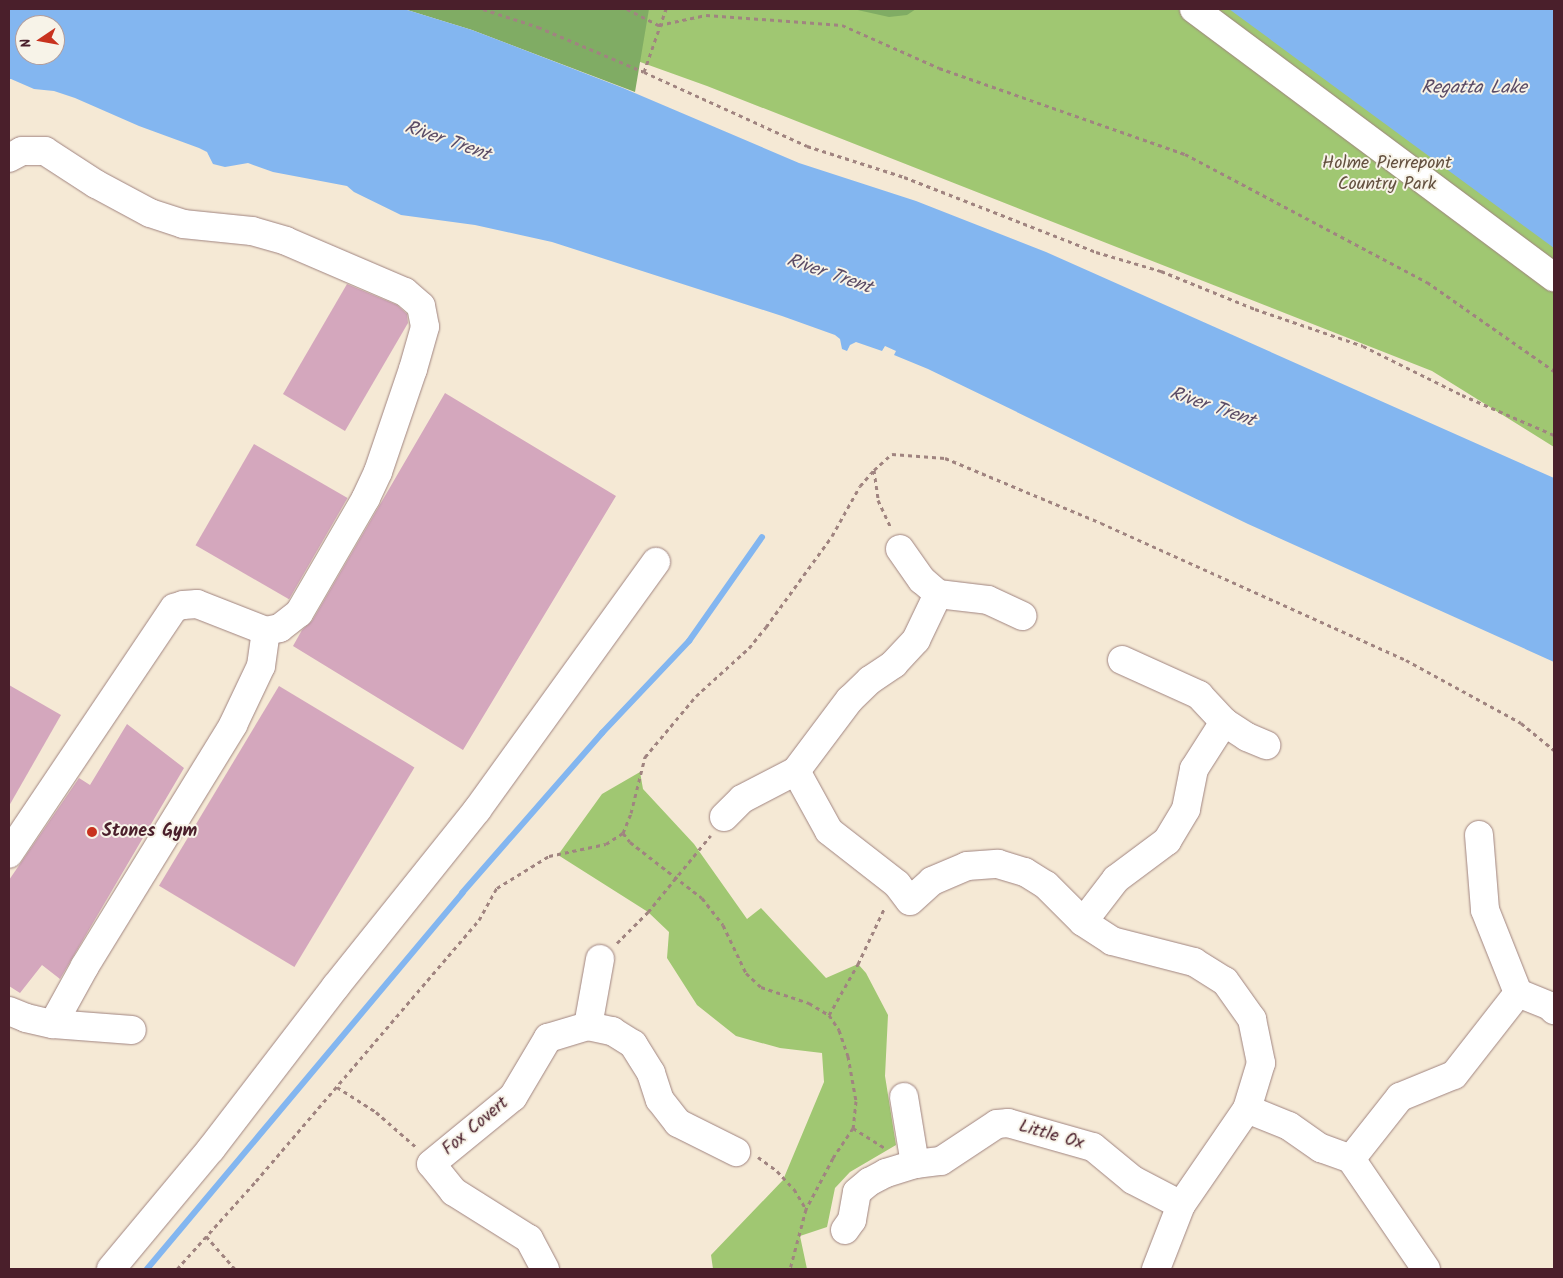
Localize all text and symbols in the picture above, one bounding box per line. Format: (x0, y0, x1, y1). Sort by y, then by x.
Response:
north arrow (15, 15, 65, 65)
text: N (15, 36, 38, 50)
water label: Regatta Lake (1421, 78, 1527, 100)
water label: River Trent (401, 117, 493, 167)
park label: Holme Pierrepont Country Park (1322, 154, 1452, 196)
water label: River Trent (783, 250, 875, 300)
water label: River Trent (1166, 383, 1258, 433)
place label: Stones Gym (102, 821, 197, 843)
marker: Stones Gym (86, 826, 98, 838)
street label: Fox Covert (438, 1093, 514, 1161)
street label: Little Ox (1016, 1116, 1086, 1156)

